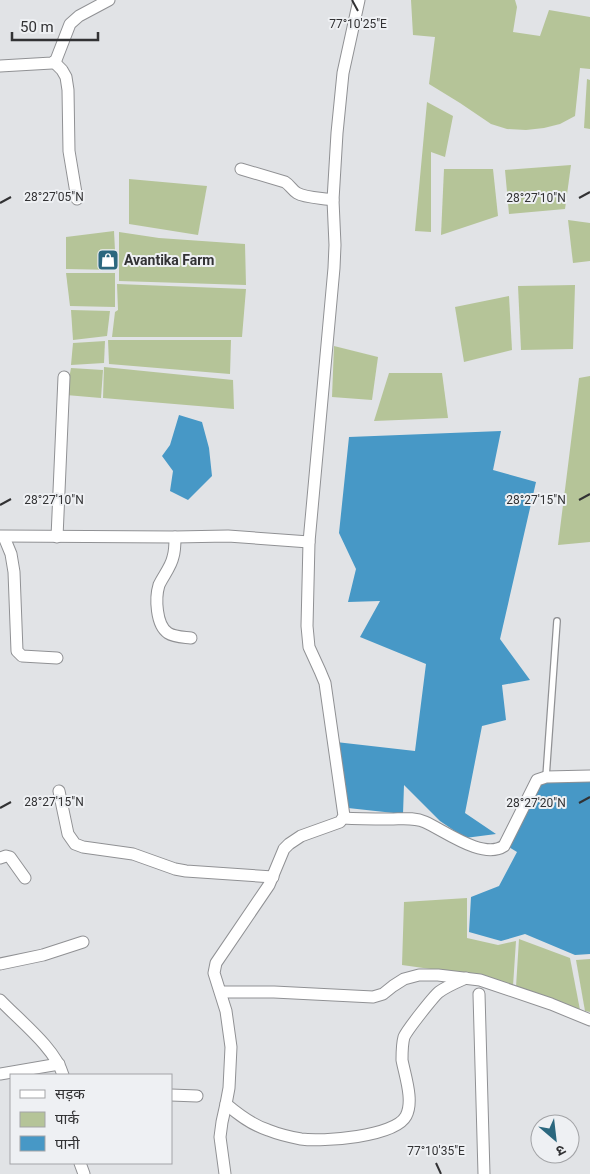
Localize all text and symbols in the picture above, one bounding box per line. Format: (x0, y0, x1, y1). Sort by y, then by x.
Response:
scale bar (12, 10, 99, 42)
text: 77°10'25"E (329, 17, 387, 31)
text: 50 m (20, 18, 54, 36)
text: 28°27'05"N (24, 190, 84, 204)
text: 28°27'10"N (506, 191, 566, 205)
shop icon: Avantika Farm (96, 248, 120, 272)
place label: Avantika Farm (124, 252, 214, 268)
text: 28°27'10"N (24, 493, 84, 507)
text: 28°27'15"N (506, 493, 566, 507)
text: 28°27'15"N (24, 795, 84, 809)
text: 28°27'20"N (506, 796, 566, 810)
legend (10, 1074, 172, 1164)
text: सड़क (55, 1085, 85, 1103)
text: पार्क (55, 1110, 79, 1128)
north arrow (530, 1114, 580, 1164)
text: पानी (55, 1135, 81, 1153)
text: उ (553, 1141, 568, 1160)
text: 77°10'35"E (407, 1144, 465, 1158)

